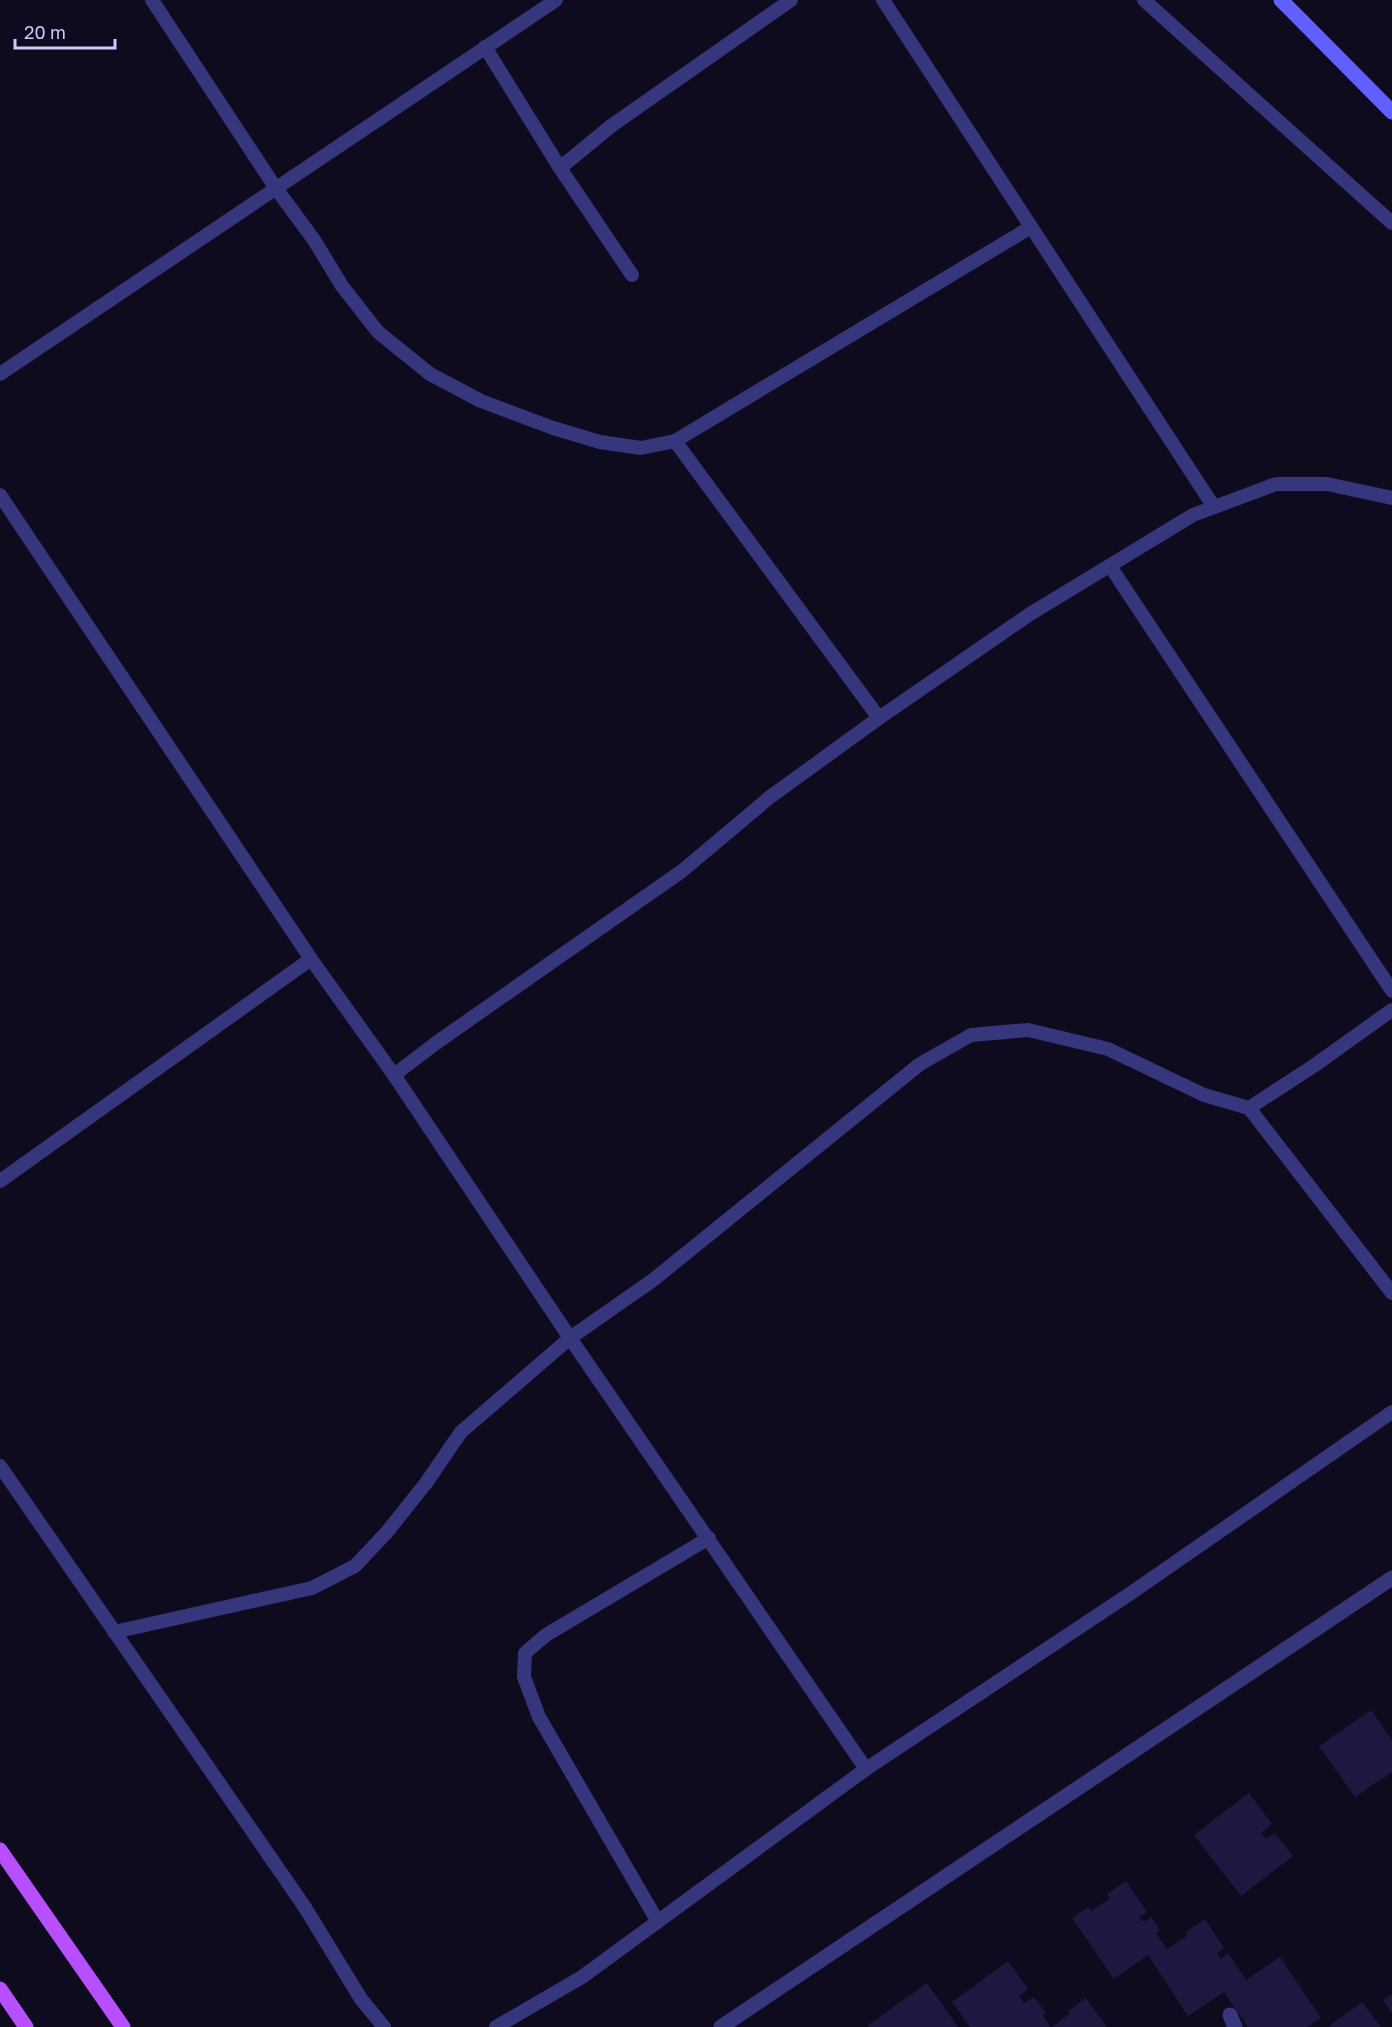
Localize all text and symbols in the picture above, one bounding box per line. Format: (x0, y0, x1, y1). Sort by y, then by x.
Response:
scale bar (15, 12, 116, 50)
text: 20 m (24, 21, 66, 43)

